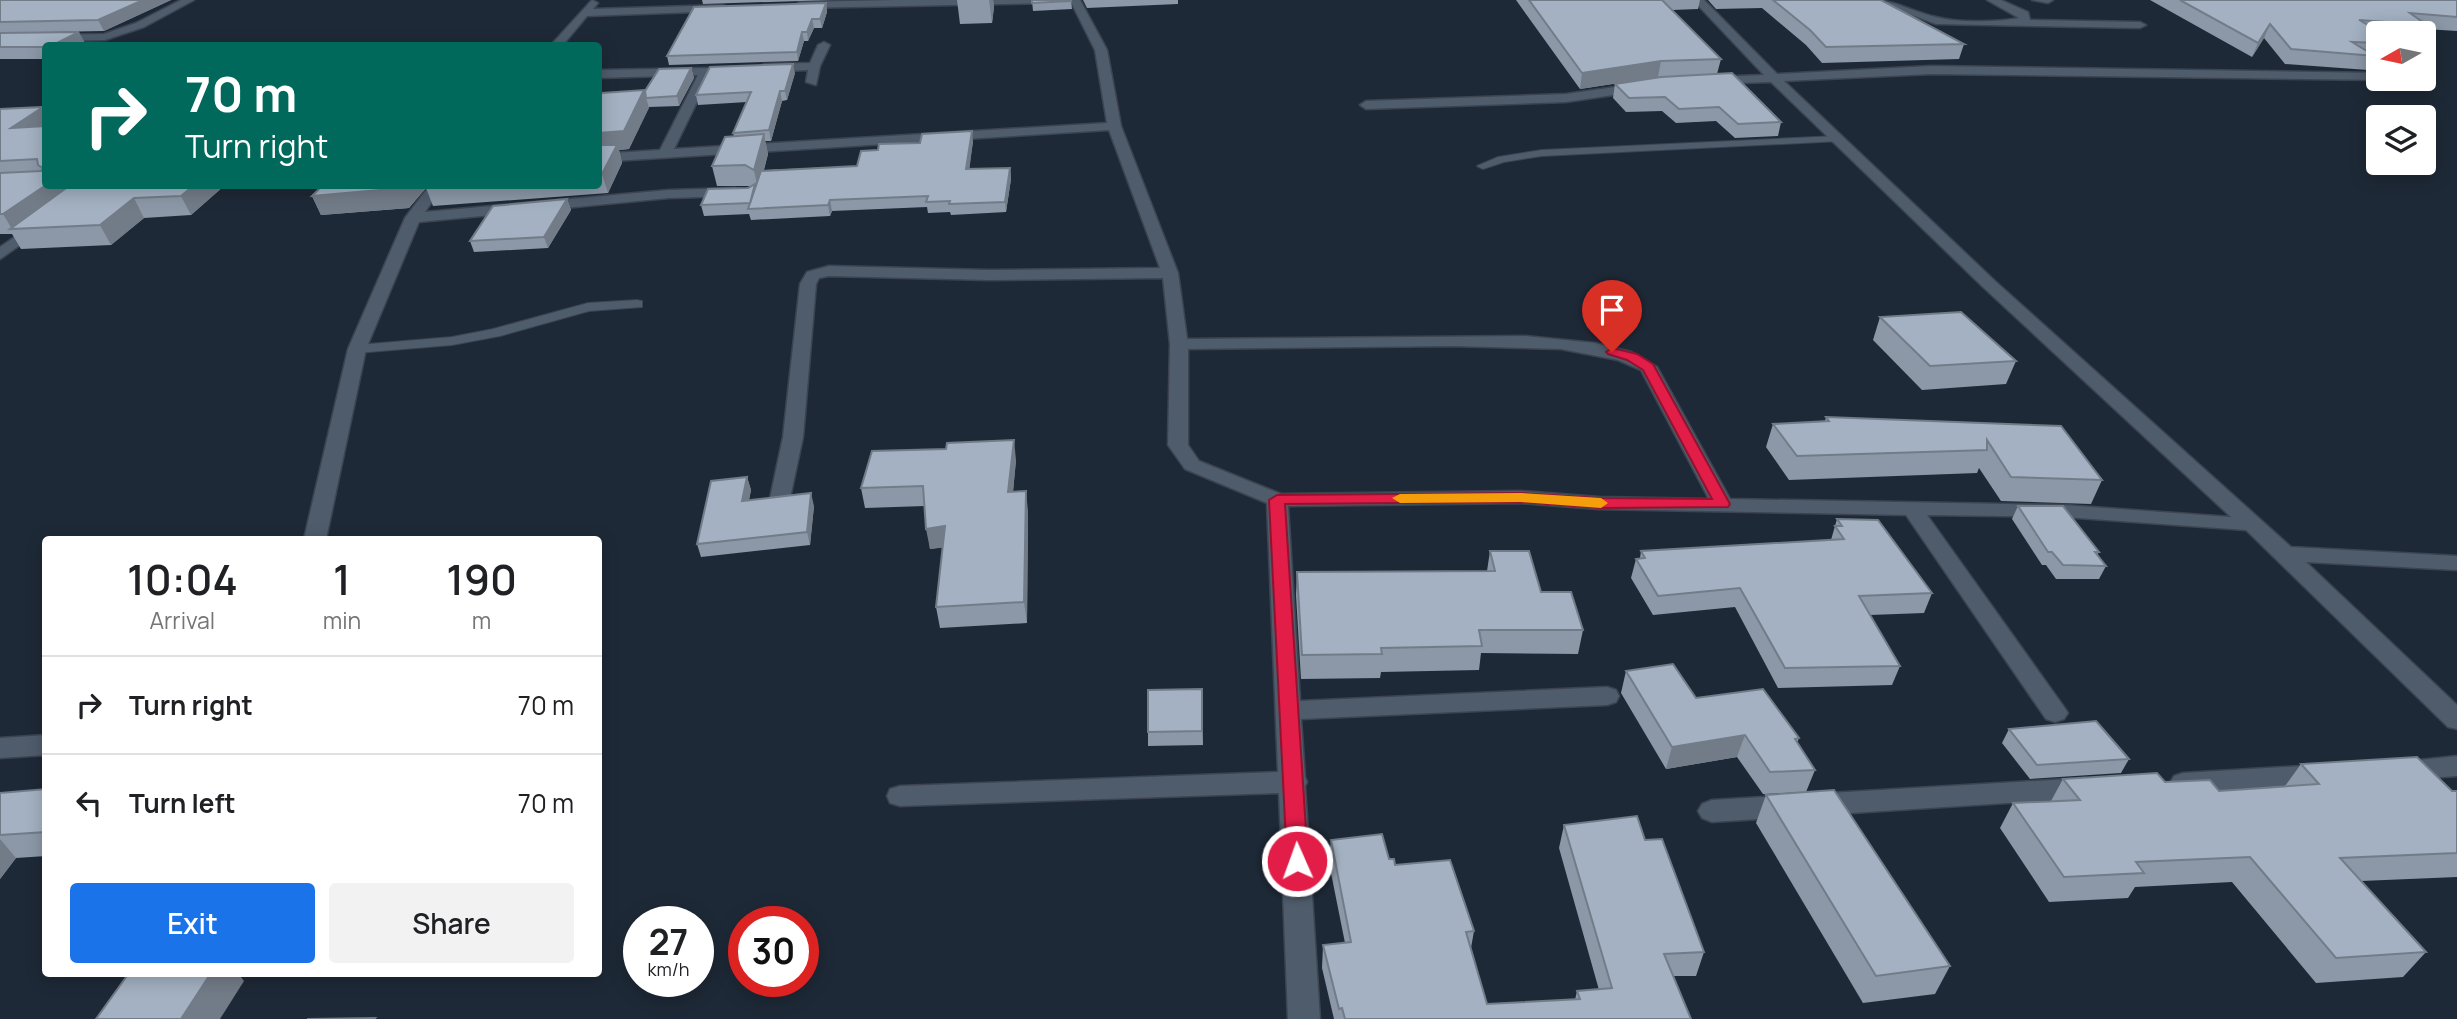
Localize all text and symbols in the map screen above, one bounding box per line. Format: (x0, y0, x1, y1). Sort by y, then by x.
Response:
north arrow (2366, 21, 2436, 91)
map controls (2366, 21, 2436, 175)
text: 70 m (185, 60, 297, 127)
icon: right (70, 70, 161, 161)
button: layers (2366, 105, 2436, 175)
text: Turn right (185, 124, 328, 168)
pin (1582, 280, 1642, 352)
icon: arrive (1593, 291, 1631, 329)
text: 10:04 (127, 550, 238, 608)
text: 1 (333, 550, 351, 608)
text: 190 (446, 550, 517, 608)
text: Arrival (150, 604, 215, 636)
text: min (323, 604, 361, 636)
text: m (472, 604, 491, 636)
icon: right (70, 686, 108, 724)
text: Turn right (129, 687, 253, 723)
text: 70 m (518, 687, 574, 723)
icon: left (70, 784, 108, 822)
text: Turn left (129, 785, 236, 821)
text: 70 m (518, 785, 574, 821)
position arrow (1260, 824, 1334, 898)
button: Exit (70, 883, 315, 963)
button: Share (329, 883, 574, 963)
speed limit sign: 30 (728, 906, 819, 997)
text: 27 (649, 918, 688, 966)
text: km/h (648, 957, 689, 981)

